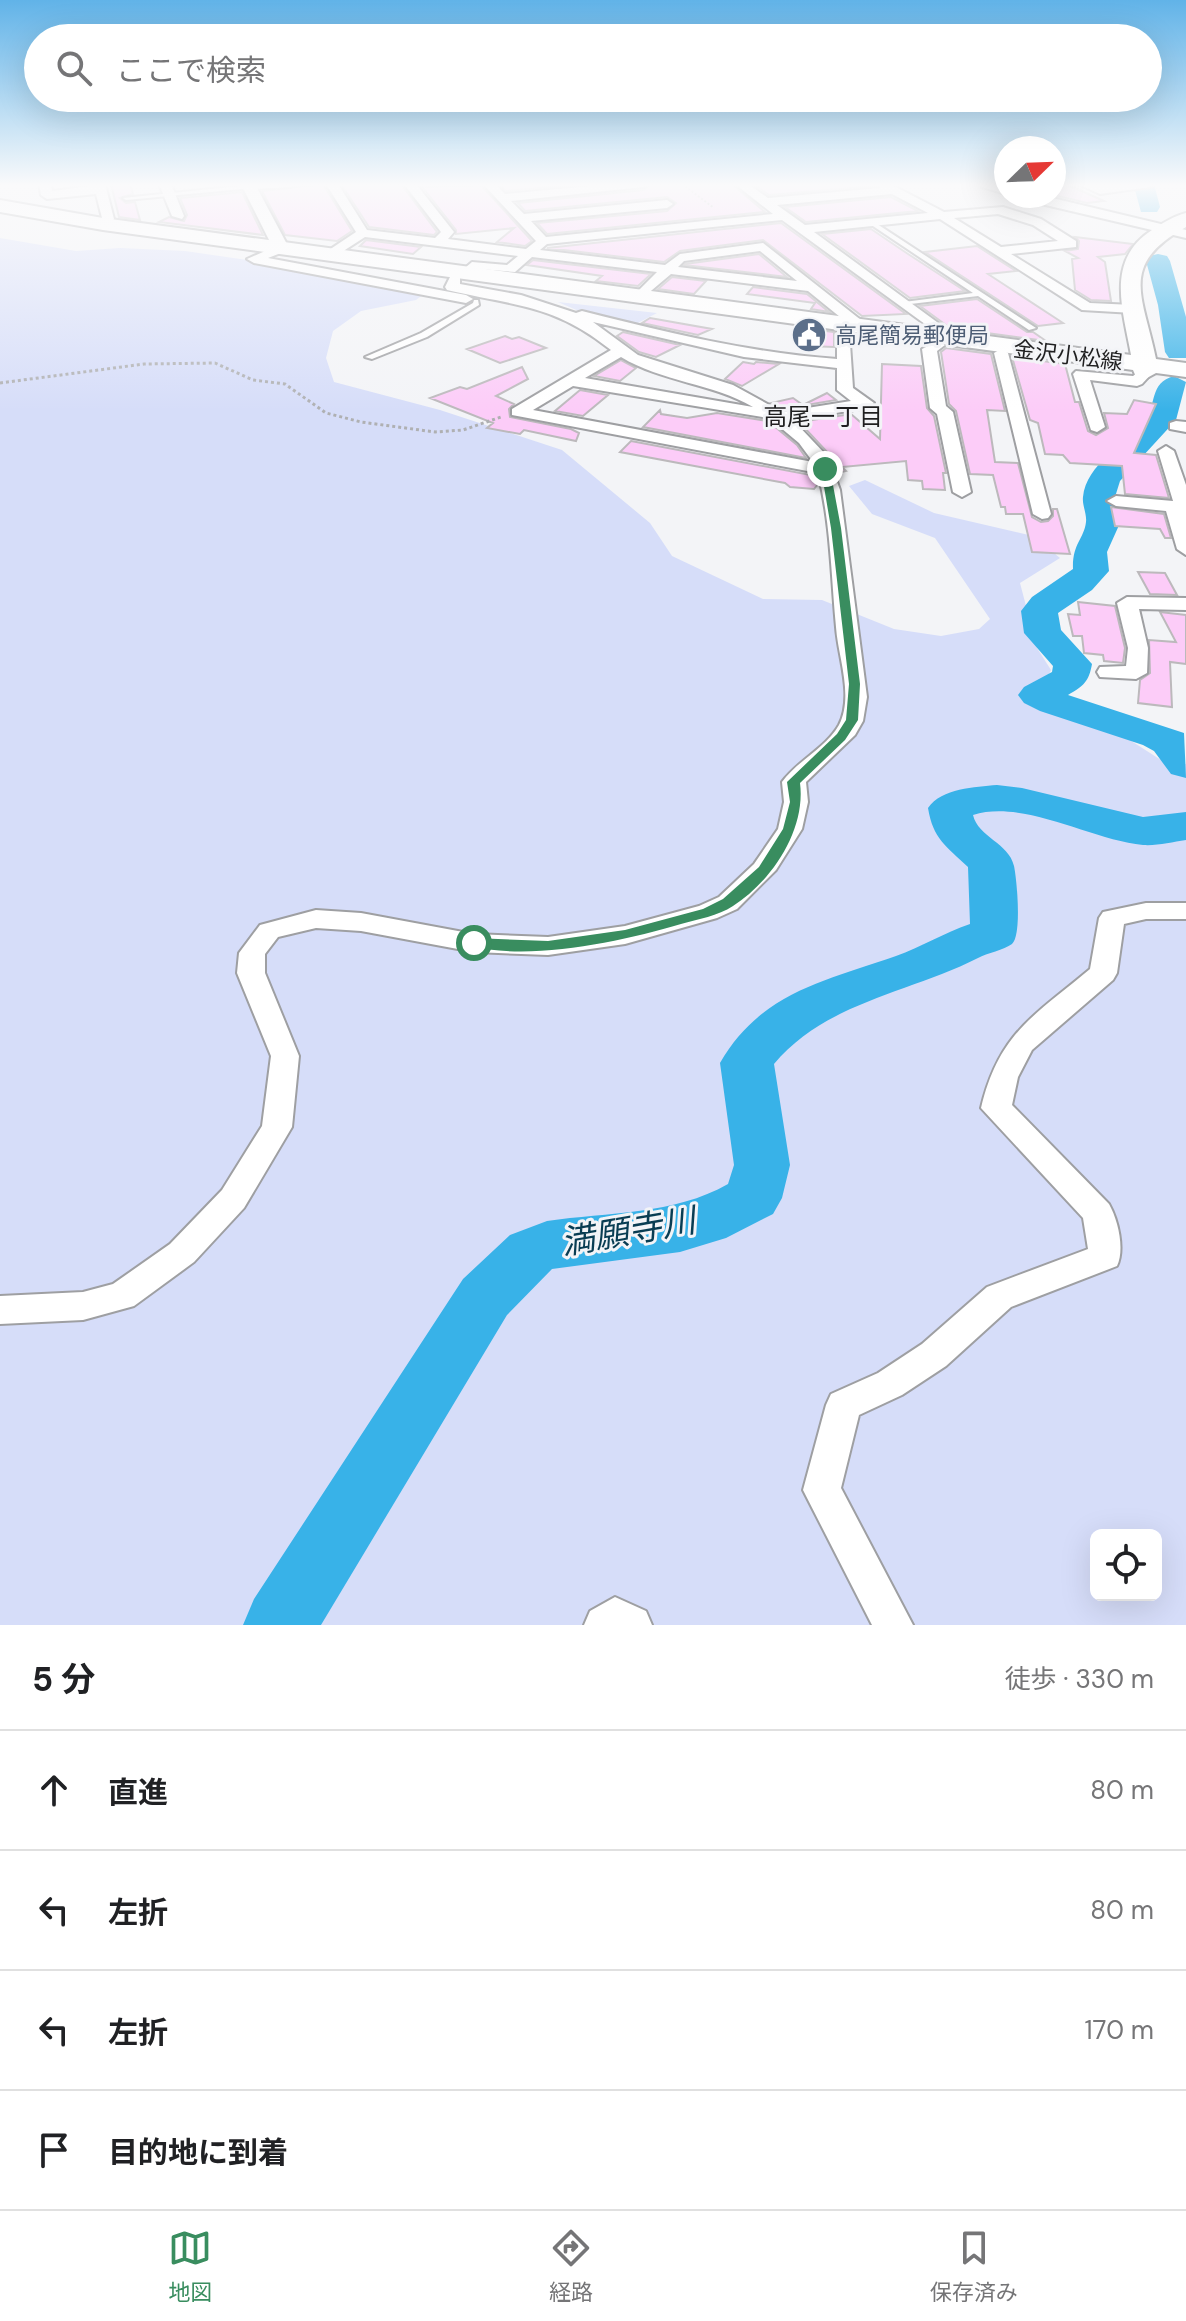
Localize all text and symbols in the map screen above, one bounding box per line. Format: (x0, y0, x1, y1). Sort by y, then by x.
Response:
search box (24, 24, 1162, 112)
icon: search (52, 46, 96, 90)
text: ここで検索 (116, 51, 266, 90)
north arrow (994, 136, 1066, 208)
public building icon: 高尾簡易郵便局 (790, 316, 828, 354)
place label: 高尾簡易郵便局 (835, 321, 989, 350)
street label: 金沢小松線 (1012, 334, 1124, 377)
district label: 高尾一丁目 (763, 401, 883, 432)
route end (807, 451, 843, 487)
route start (456, 925, 492, 961)
water label: 満願寺川 (557, 1197, 702, 1265)
map controls (1090, 1529, 1162, 1601)
button: locate (1090, 1529, 1162, 1601)
text: 5 分 (32, 1657, 95, 1702)
text: 徒歩 · 330 m (1004, 1662, 1154, 1696)
icon: ahead (32, 1768, 76, 1812)
text: 直進 (108, 1773, 168, 1812)
text: 80 m (1090, 1773, 1154, 1807)
icon: left (32, 1888, 76, 1932)
text: 左折 (108, 1893, 168, 1932)
text: 80 m (1090, 1893, 1154, 1927)
icon: left (32, 2008, 76, 2052)
text: 左折 (108, 2013, 168, 2052)
text: 170 m (1085, 2013, 1154, 2047)
icon: arrive (32, 2128, 76, 2172)
text: 目的地に到着 (108, 2133, 288, 2172)
tab: 地図 (168, 2226, 212, 2307)
tab: 経路 (549, 2226, 593, 2307)
tab: 保存済み (930, 2226, 1018, 2307)

